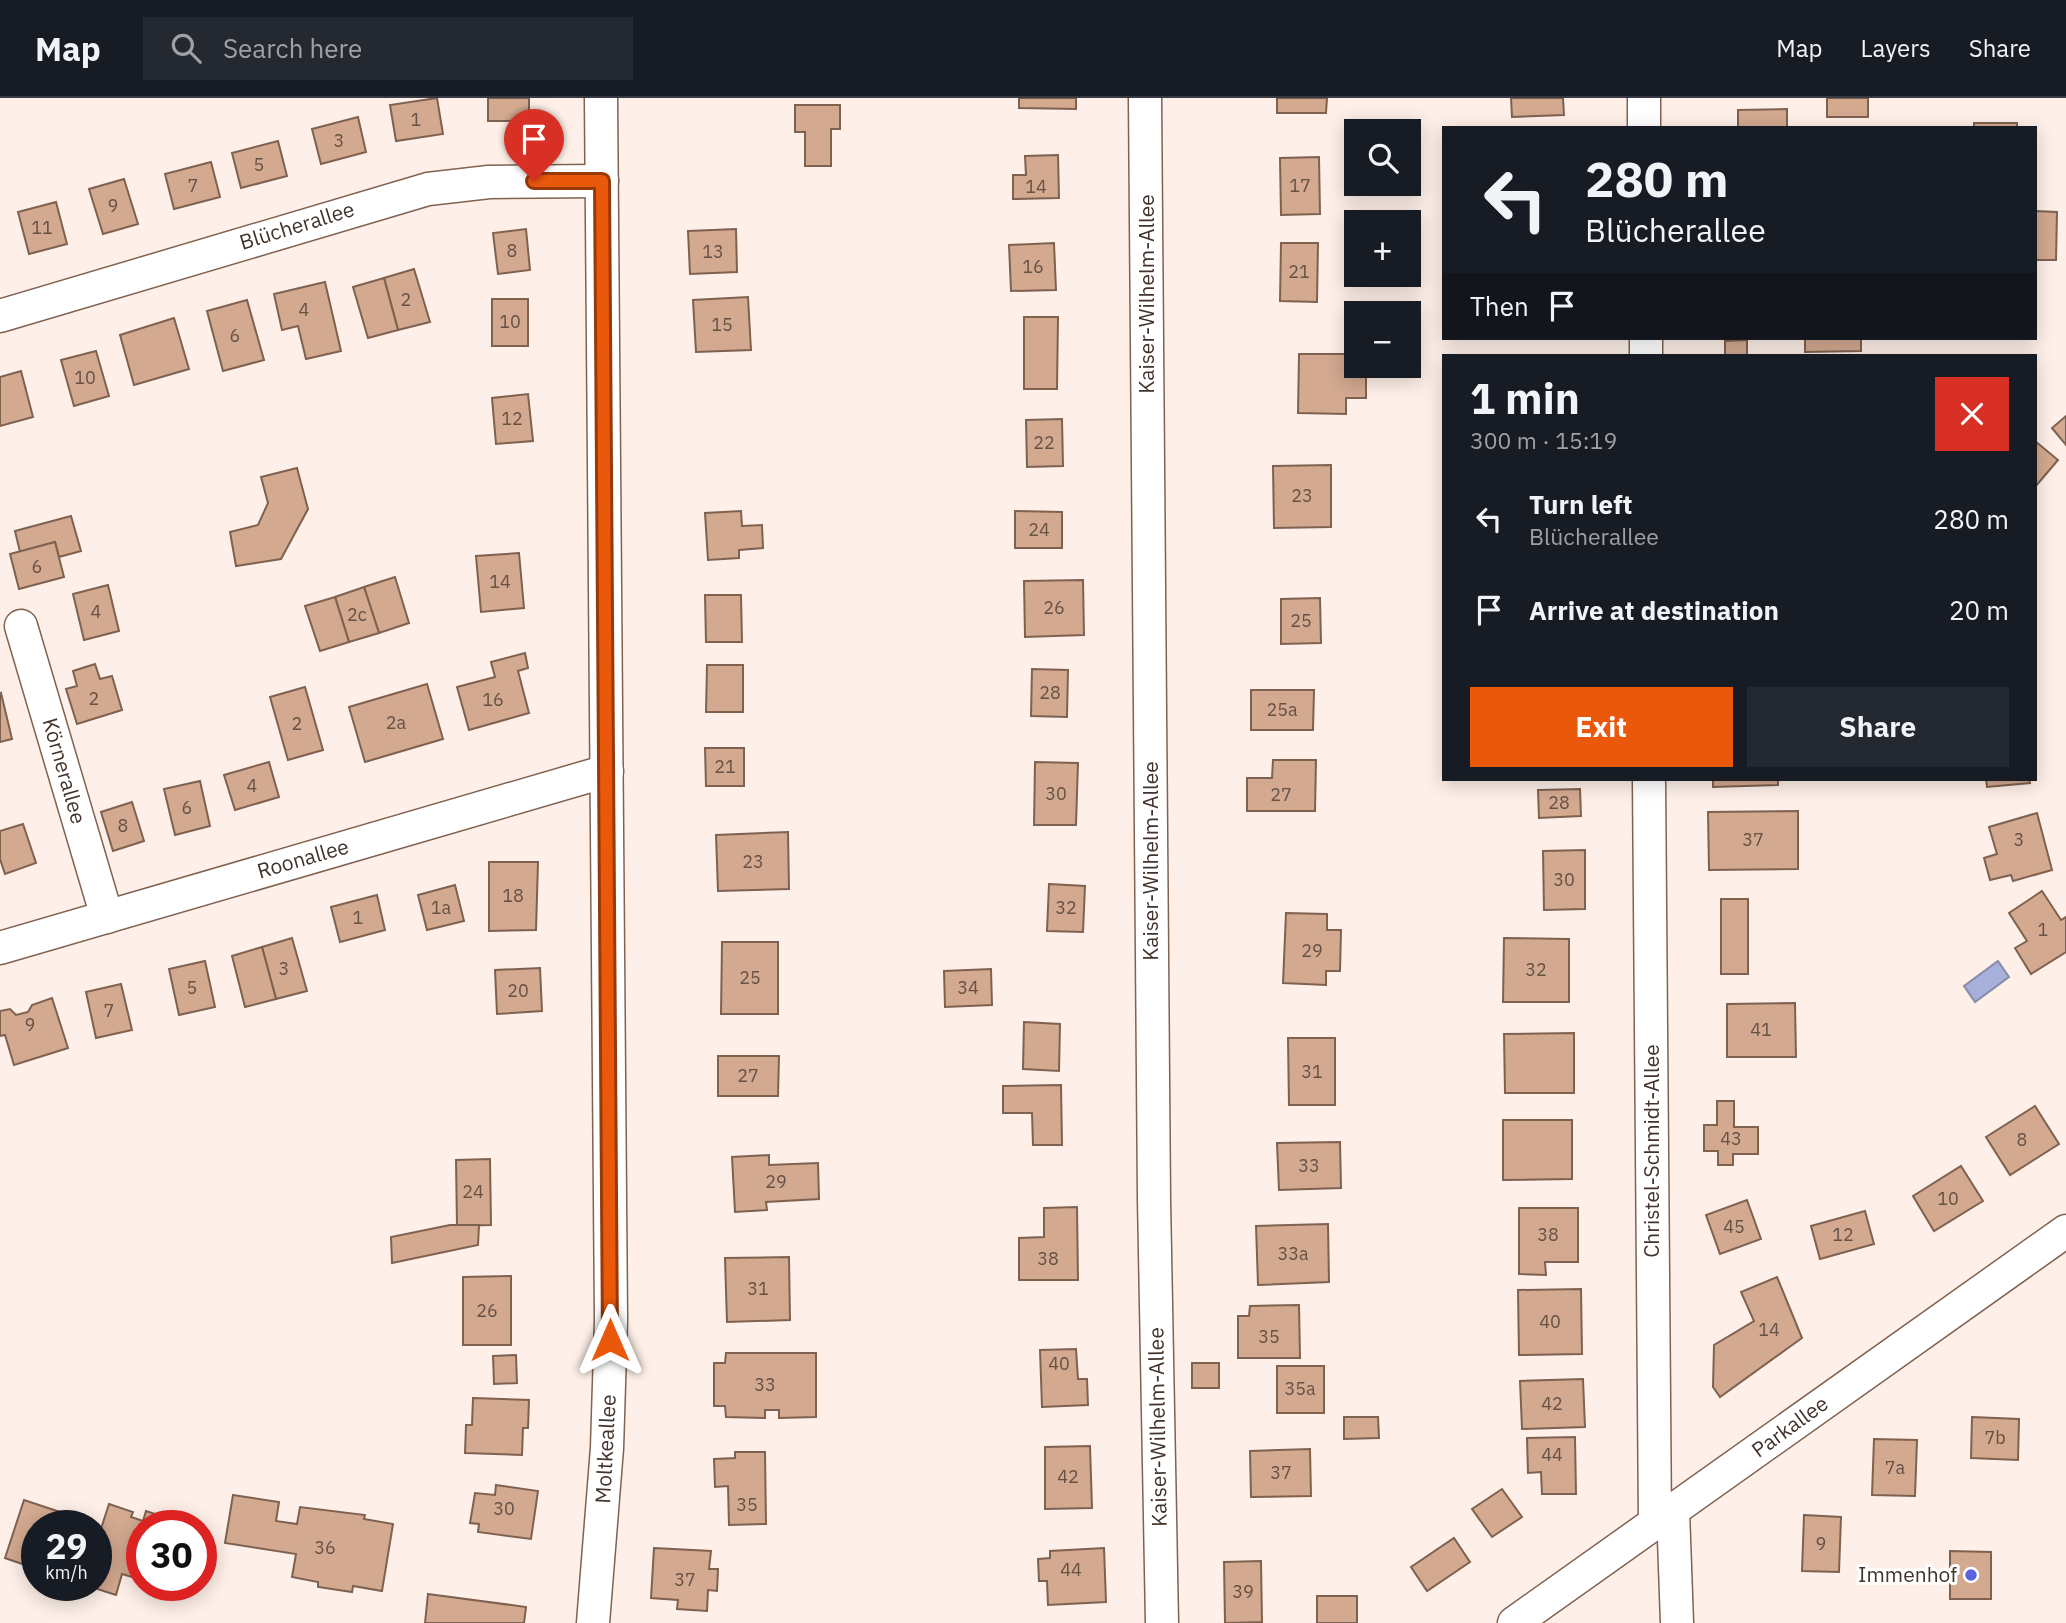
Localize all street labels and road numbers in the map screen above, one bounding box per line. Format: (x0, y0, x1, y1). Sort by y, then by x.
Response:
street label: Blücherallee (236, 194, 358, 256)
street label: Kaiser-Wilhelm-Allee (1132, 194, 1160, 394)
street label: Körnerallee (36, 715, 93, 827)
street label: Kaiser-Wilhelm-Allee (1136, 761, 1164, 961)
street label: Roonallee (254, 832, 352, 884)
street label: Christel-Schmidt-Allee (1637, 1044, 1665, 1258)
street label: Kaiser-Wilhelm-Allee (1141, 1327, 1173, 1527)
street label: Parkallee (1746, 1389, 1833, 1463)
street label: Moltkeallee (588, 1393, 622, 1504)

